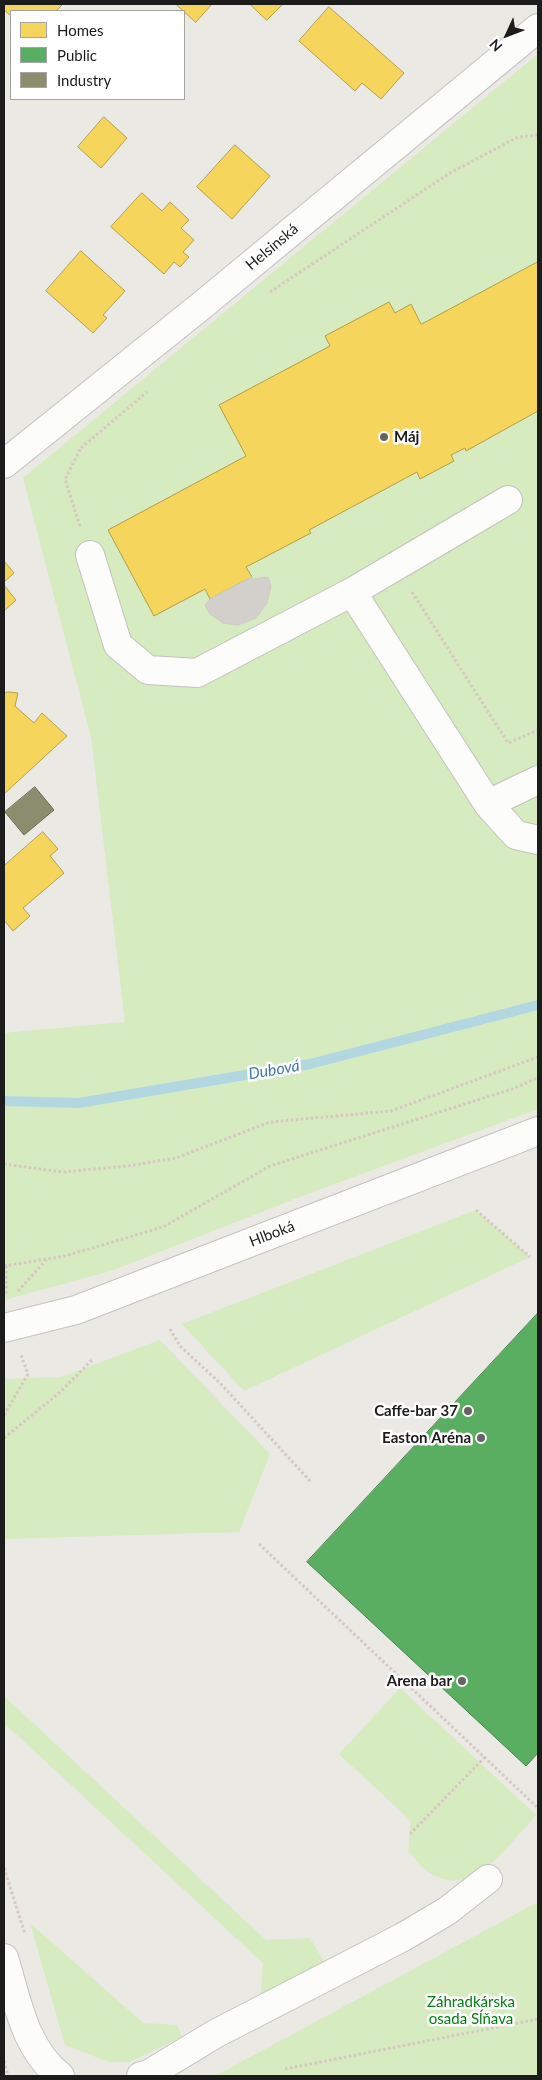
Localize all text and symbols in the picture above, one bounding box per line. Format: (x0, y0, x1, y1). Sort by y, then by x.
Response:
legend (10, 10, 185, 100)
north arrow (482, 10, 532, 60)
text: Homes (57, 21, 103, 39)
text: N (486, 36, 506, 55)
text: Public (57, 46, 97, 64)
text: Industry (57, 71, 111, 89)
street label: Helsinská (242, 220, 302, 274)
place label: Máj (394, 428, 419, 446)
marker: Máj (378, 431, 390, 443)
water label: Dubová (247, 1056, 301, 1084)
street label: Hlboká (247, 1217, 297, 1251)
place label: Caffe-bar 37 (374, 1402, 458, 1420)
marker: Caffe-bar 37 (462, 1405, 474, 1417)
place label: Easton Aréna (382, 1429, 471, 1447)
marker: Easton Aréna (475, 1432, 487, 1444)
place label: Arena bar (387, 1672, 452, 1690)
marker: Arena bar (456, 1675, 468, 1687)
park label: Záhradkárska osada Sĺňava (427, 1993, 515, 2028)

